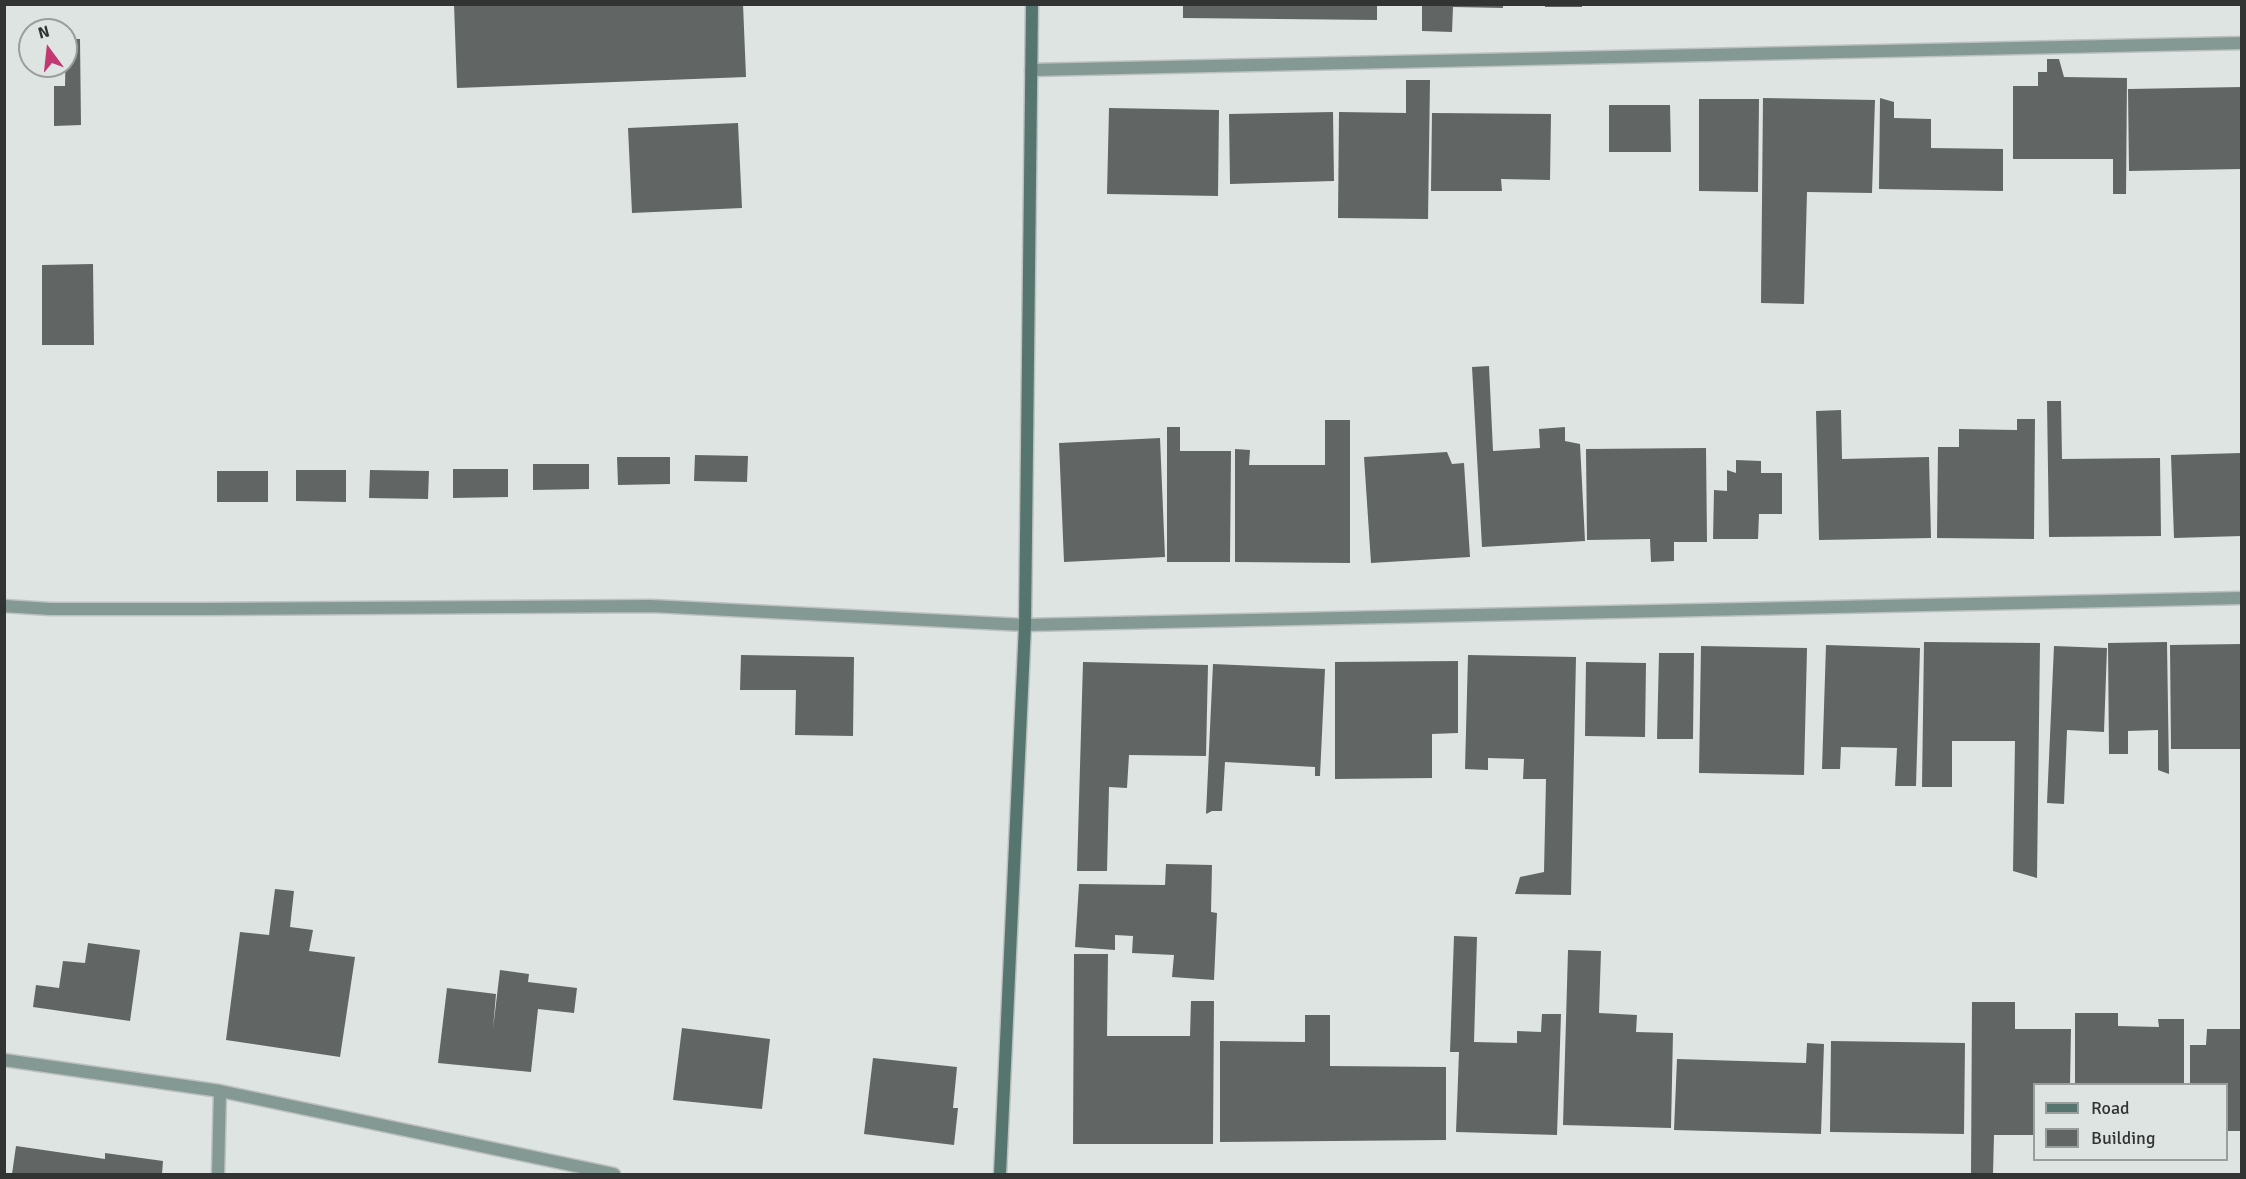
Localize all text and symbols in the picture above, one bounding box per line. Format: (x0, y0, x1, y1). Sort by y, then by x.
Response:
north arrow (18, 18, 78, 78)
text: N (36, 21, 52, 44)
legend (2033, 1083, 2228, 1161)
text: Road (2091, 1097, 2130, 1119)
text: Building (2091, 1127, 2155, 1149)

